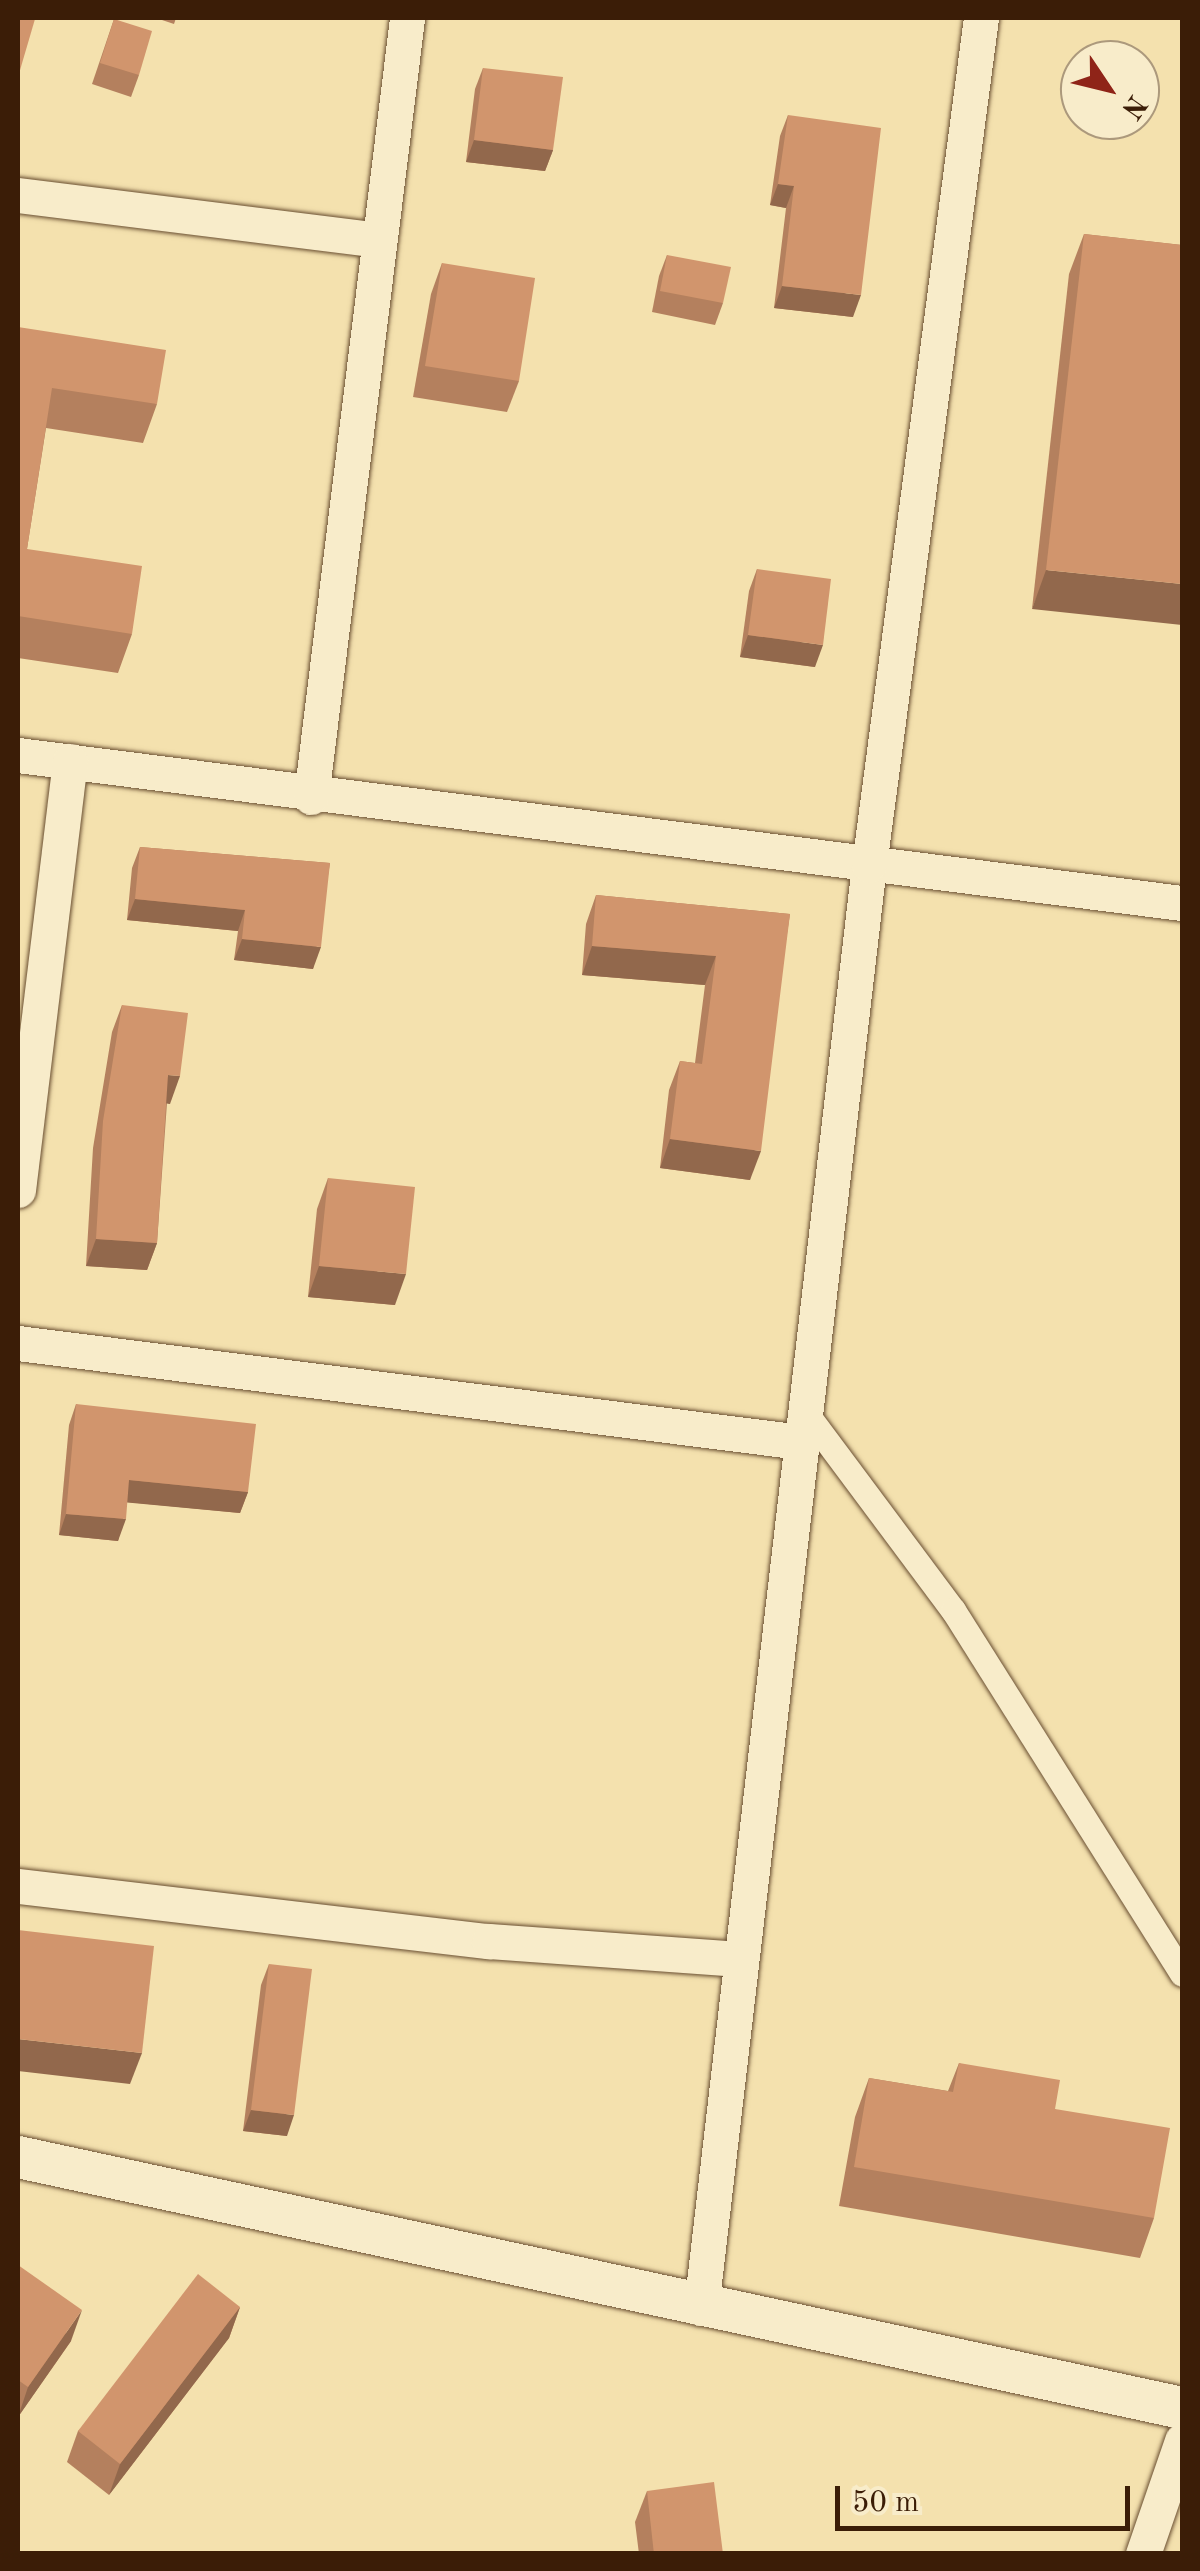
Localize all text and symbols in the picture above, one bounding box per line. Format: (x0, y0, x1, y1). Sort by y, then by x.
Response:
north arrow (1060, 40, 1160, 140)
text: N (1115, 89, 1151, 123)
scale bar (840, 2466, 1135, 2528)
text: 50 m (852, 2488, 919, 2518)

